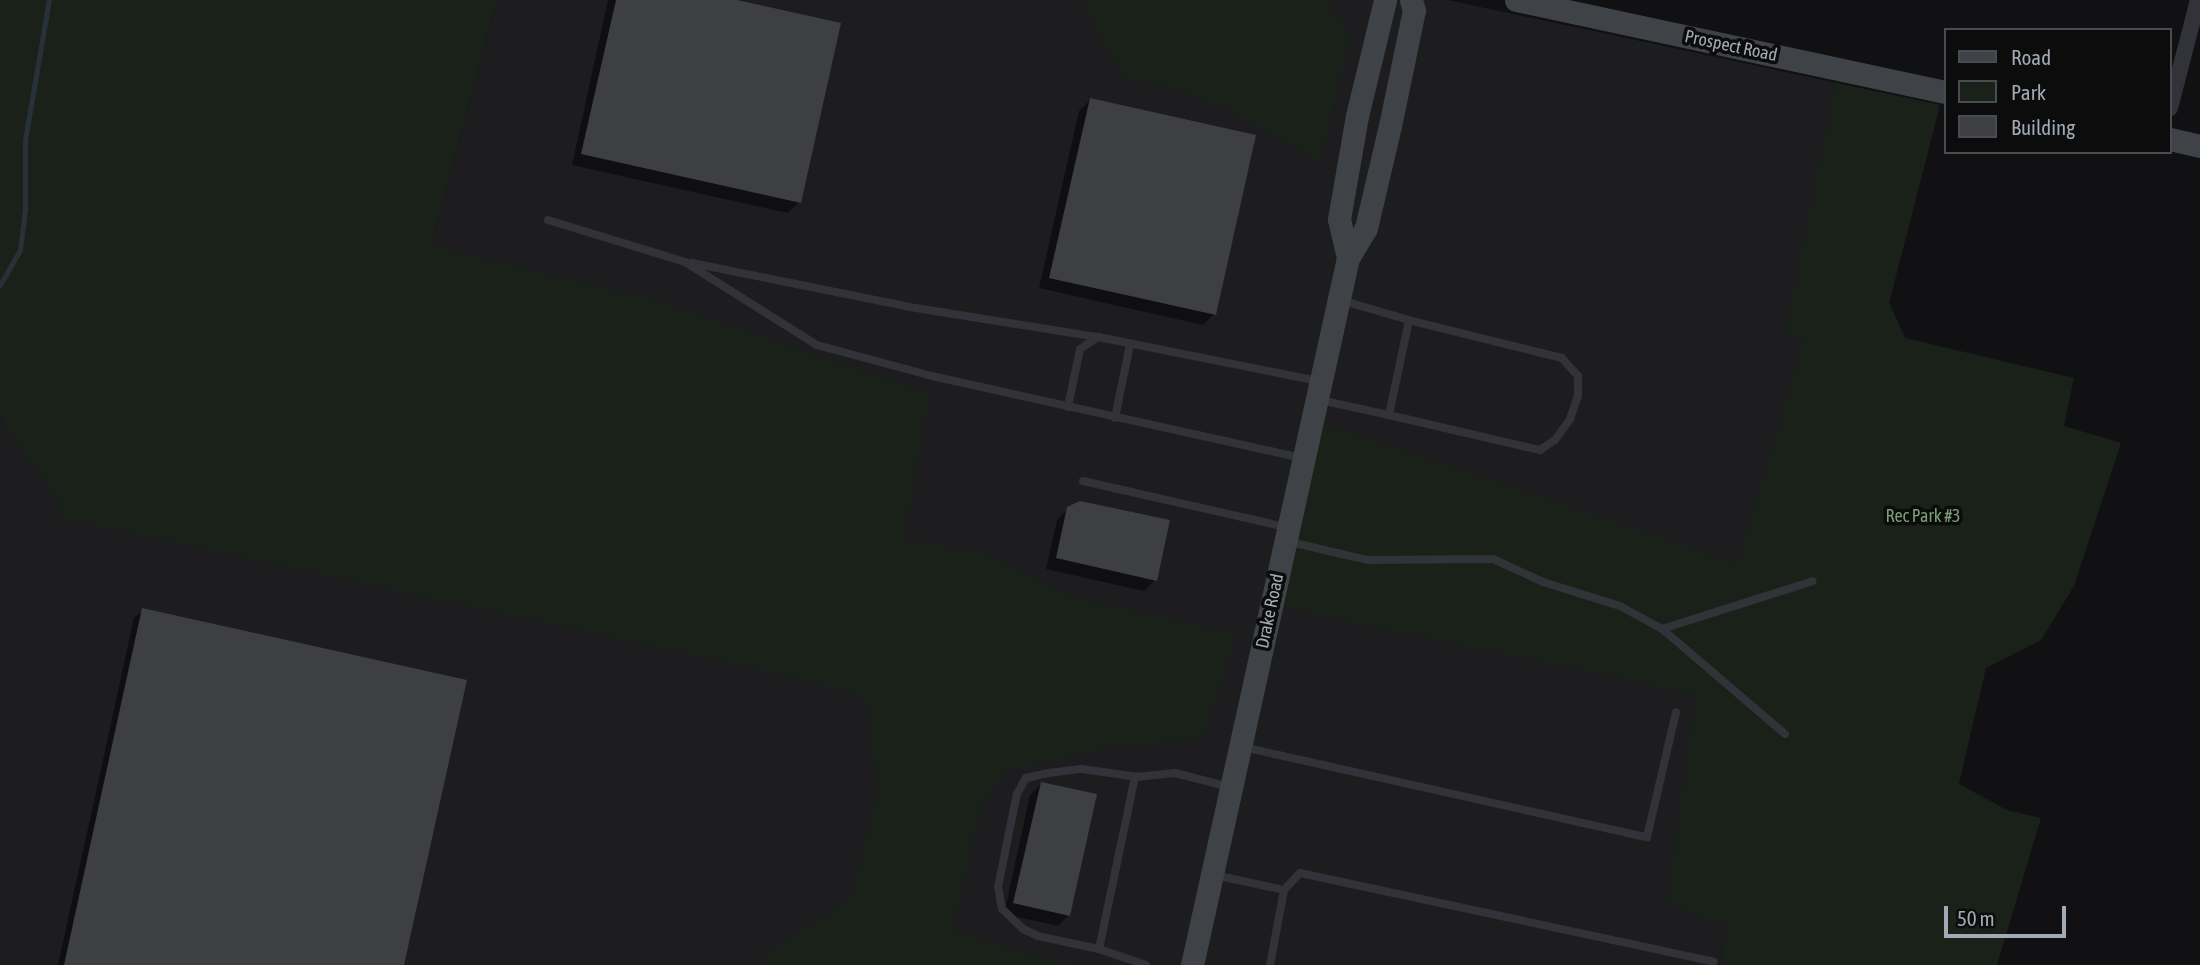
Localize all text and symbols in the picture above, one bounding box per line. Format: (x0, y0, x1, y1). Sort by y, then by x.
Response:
street label: Prospect Road (1683, 26, 1779, 66)
legend (1944, 28, 2172, 154)
text: Road (2011, 45, 2051, 69)
text: Park (2011, 80, 2046, 104)
text: Building (2011, 115, 2075, 139)
park label: Rec Park #3 (1885, 505, 1961, 527)
street label: Drake Road (1252, 572, 1288, 650)
scale bar (1948, 892, 2070, 936)
text: 50 m (1957, 906, 1995, 930)

